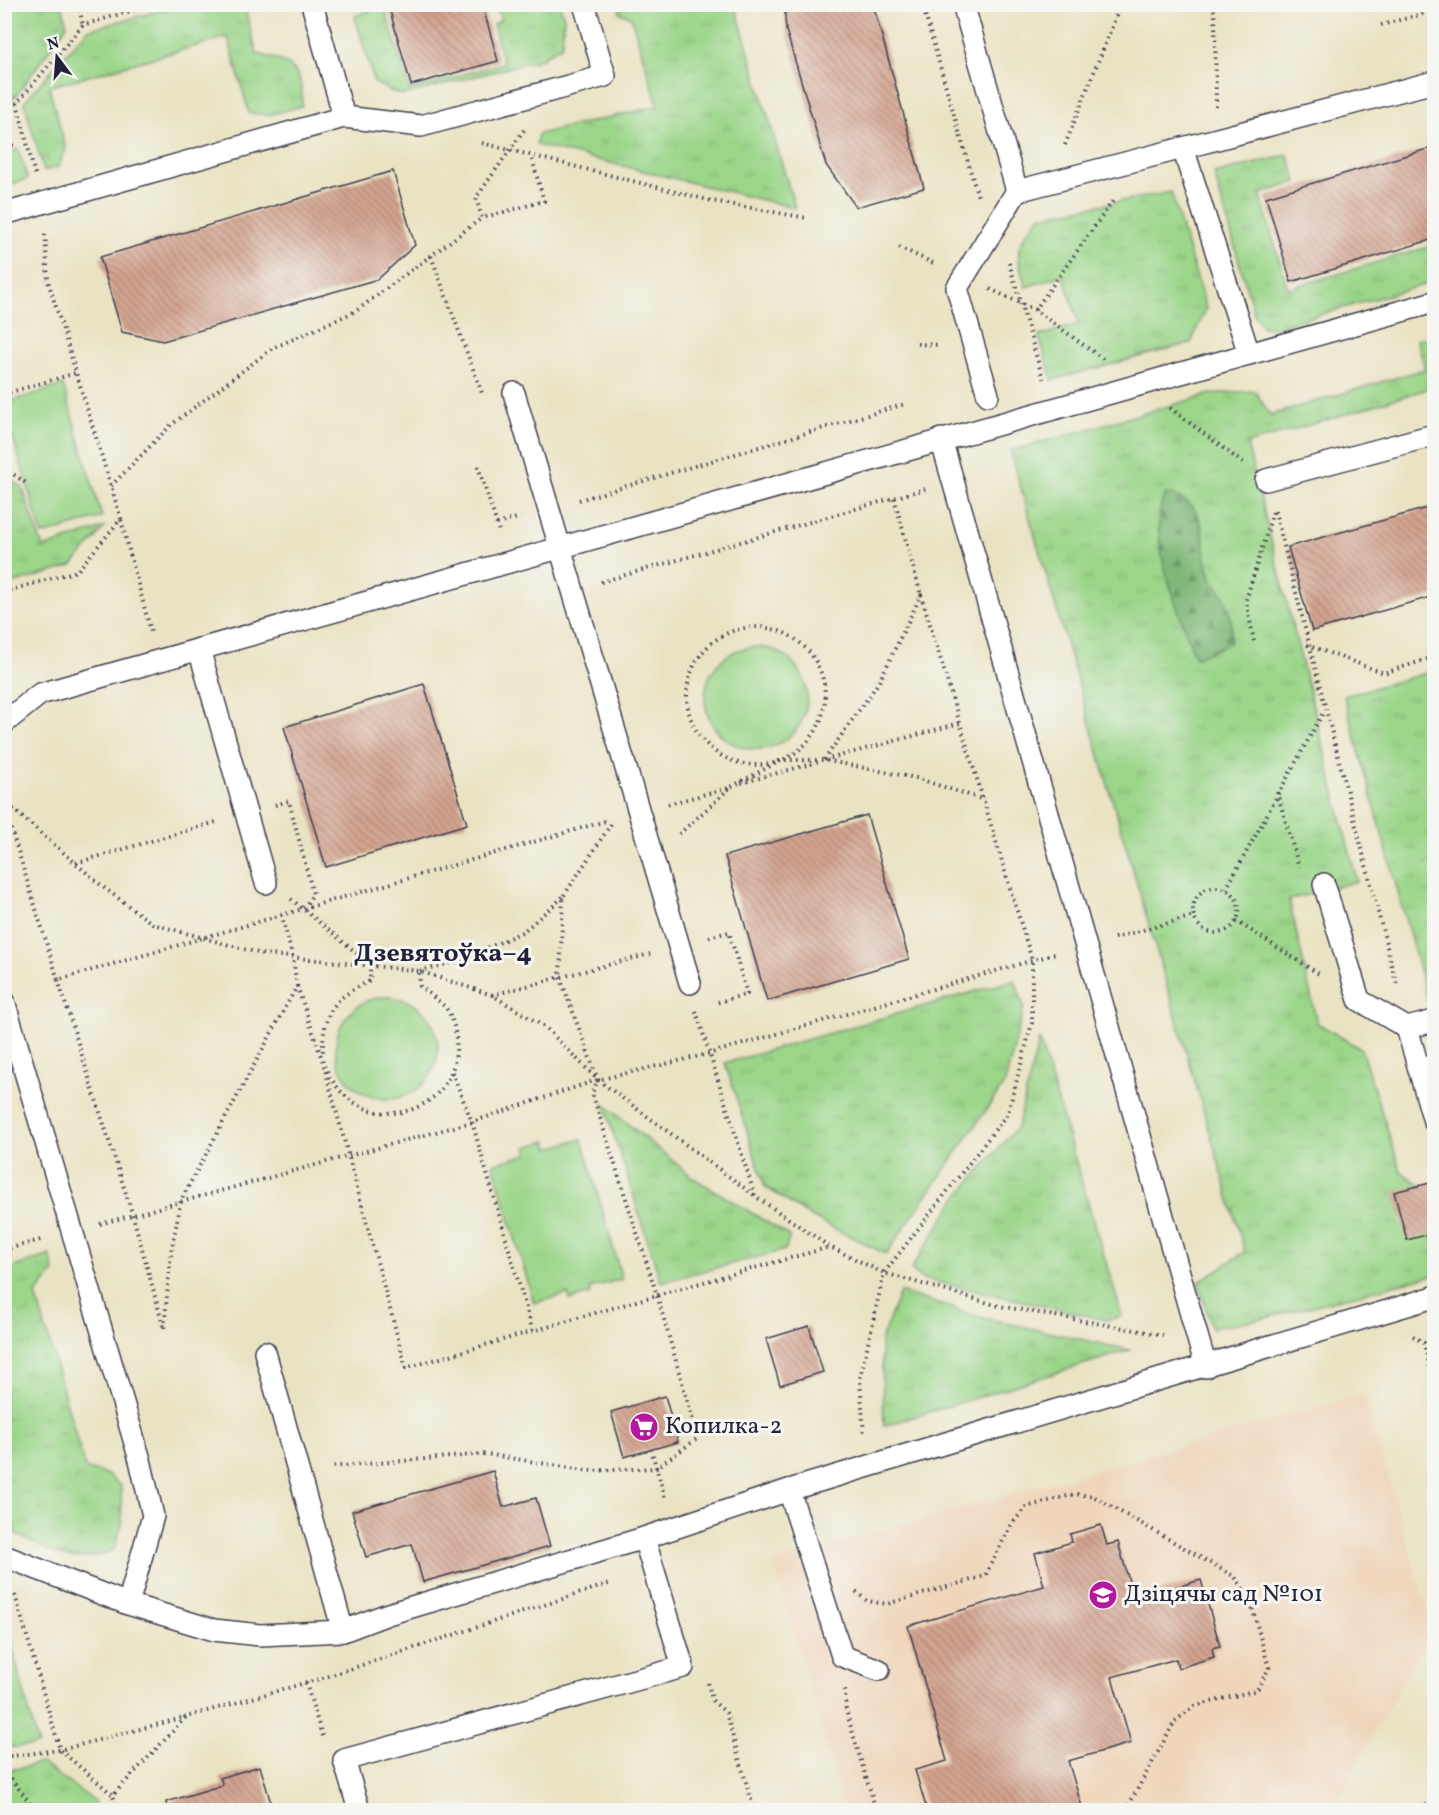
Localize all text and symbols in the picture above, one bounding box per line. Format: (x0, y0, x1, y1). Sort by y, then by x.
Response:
north arrow (27, 27, 87, 87)
text: N (45, 32, 62, 57)
district label: Дзевятоўка–4 (354, 936, 532, 972)
place label: Копилка-2 (665, 1410, 782, 1444)
supermarket icon: Копилка-2 (628, 1411, 660, 1443)
place label: Дзіцячы сад №101 (1124, 1578, 1323, 1612)
school or university icon: Дзіцячы сад №101 (1087, 1579, 1119, 1611)

